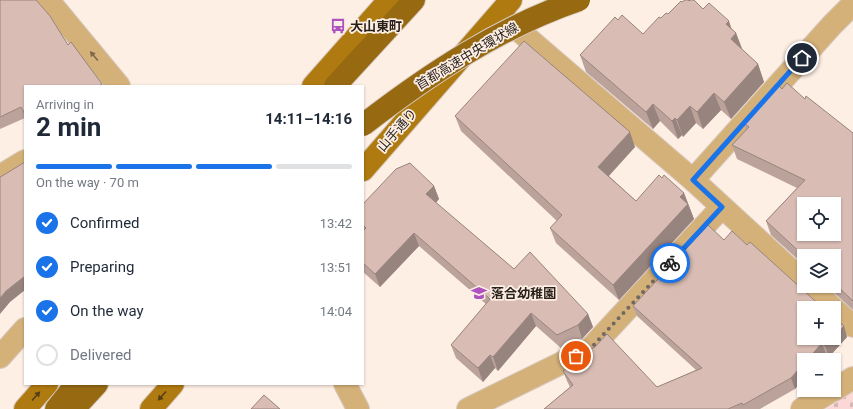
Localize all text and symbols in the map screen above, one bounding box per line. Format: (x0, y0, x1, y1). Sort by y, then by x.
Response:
bus stop icon: 大山東町 (329, 17, 347, 35)
place label: 大山東町 (350, 19, 402, 34)
street label: 首都高速中央環状線 (413, 19, 521, 93)
pin (785, 41, 819, 75)
icon: home (791, 47, 813, 69)
one-way arrow (89, 51, 98, 61)
text: Arriving in (36, 97, 94, 112)
street label: 山手通り (374, 105, 420, 155)
text: 14:11–14:16 (265, 110, 352, 128)
text: 2 min (36, 112, 101, 142)
text: On the way · 70 m (36, 175, 139, 190)
map controls (797, 197, 841, 397)
button: locate (797, 197, 841, 241)
icon: check (36, 212, 58, 234)
text: Confirmed (70, 214, 140, 232)
text: 13:42 (320, 216, 352, 231)
courier (650, 243, 690, 283)
button: layers (797, 249, 841, 293)
icon: bike (659, 252, 681, 274)
icon: check (36, 256, 58, 278)
text: Preparing (70, 258, 134, 276)
text: 13:51 (320, 260, 352, 275)
school or university icon: 落合幼稚園 (470, 284, 488, 302)
place label: 落合幼稚園 (491, 286, 556, 301)
icon: check (36, 300, 58, 322)
button: + (797, 301, 841, 345)
text: On the way (70, 302, 144, 320)
text: 14:04 (320, 304, 352, 319)
pin (559, 339, 593, 373)
icon: bag (565, 345, 587, 367)
text: Delivered (70, 346, 132, 364)
button: − (797, 353, 841, 397)
one-way arrow (32, 391, 41, 402)
one-way arrow (158, 391, 167, 402)

